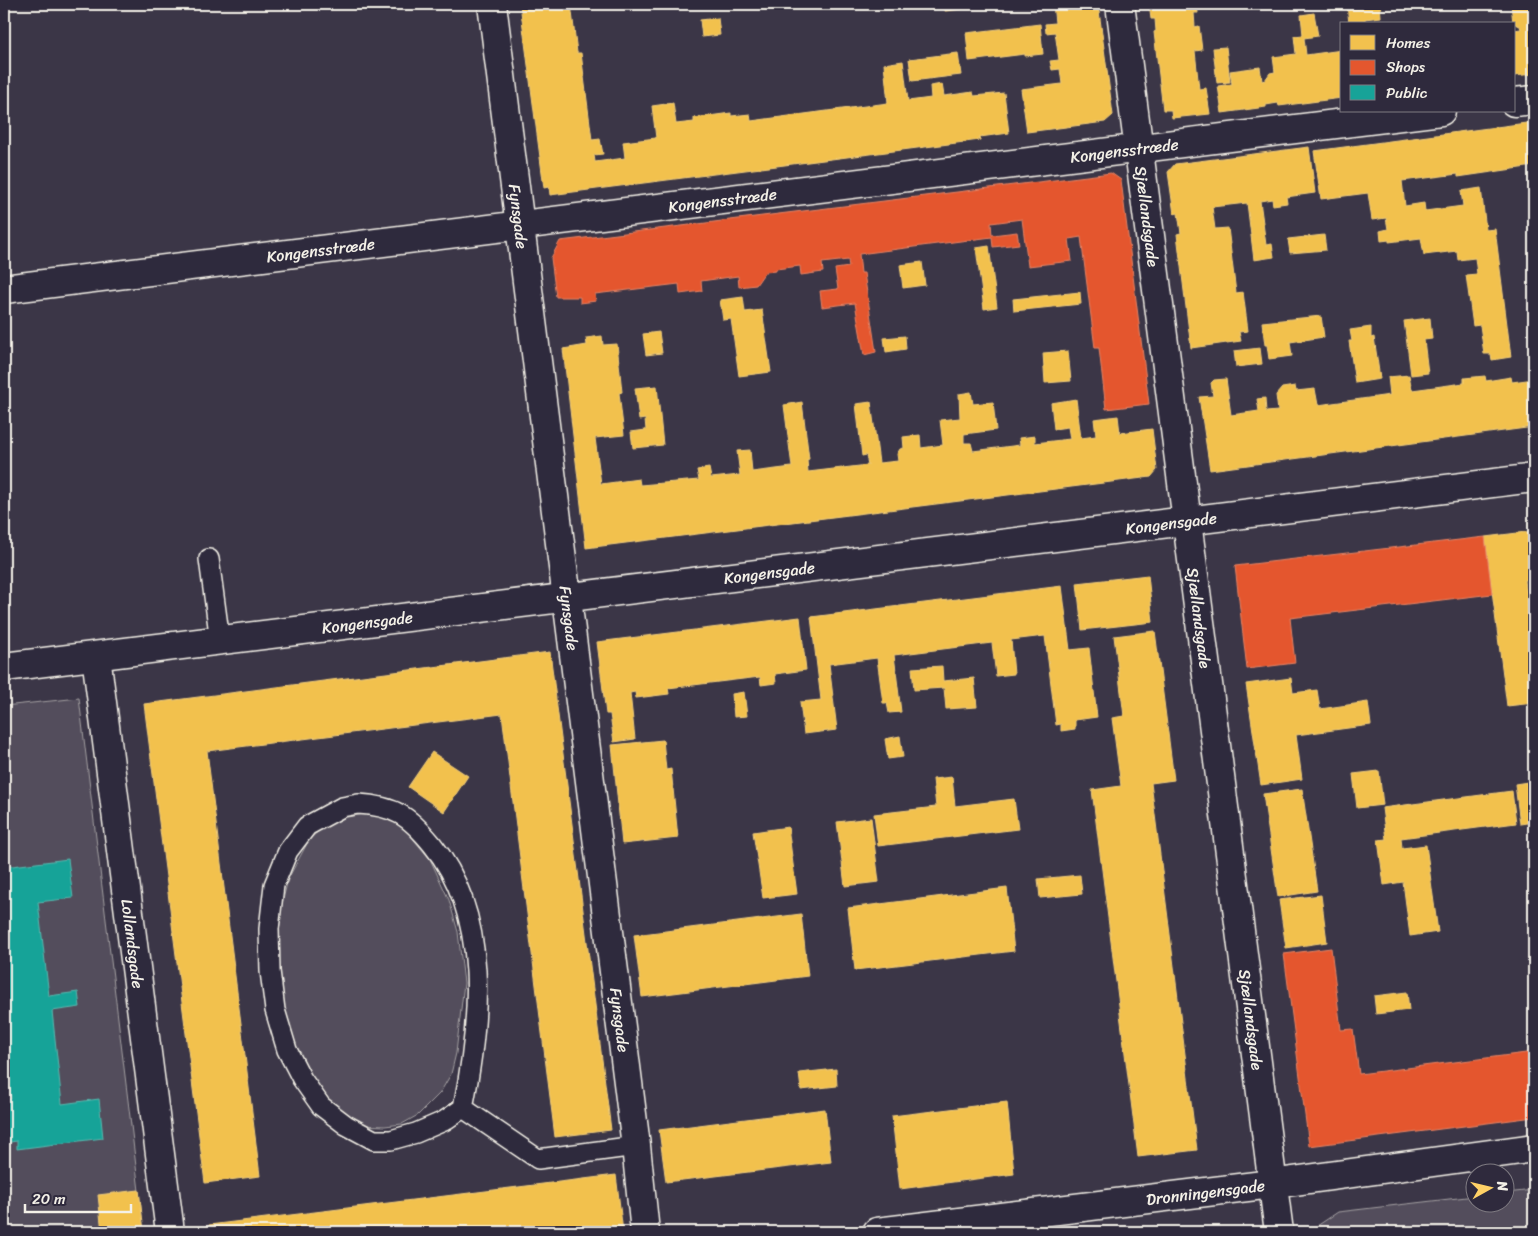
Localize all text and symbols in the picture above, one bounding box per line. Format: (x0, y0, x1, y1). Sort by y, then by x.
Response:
legend (1340, 22, 1516, 112)
text: Homes (1386, 30, 1430, 56)
text: Shops (1386, 54, 1426, 80)
text: Public (1386, 80, 1428, 106)
street label: Kongensstræde (1069, 130, 1180, 172)
street label: Sjællandsgade (1126, 164, 1168, 269)
street label: Kongensstræde (667, 179, 778, 222)
street label: Fynsgade (500, 182, 537, 250)
street label: Kongensstræde (265, 229, 377, 271)
street label: Kongensgade (1124, 503, 1218, 543)
street label: Kongensgade (722, 553, 817, 593)
street label: Sjællandsgade (1178, 566, 1220, 670)
street label: Fynsgade (550, 584, 587, 652)
street label: Kongensgade (320, 603, 415, 643)
street label: Lollandsgade (112, 897, 153, 990)
street label: Sjællandsgade (1230, 967, 1272, 1072)
street label: Fynsgade (601, 986, 638, 1054)
north arrow (1466, 1164, 1516, 1214)
street label: Dronningensgade (1145, 1171, 1267, 1214)
text: N (1489, 1179, 1515, 1193)
scale bar (25, 1181, 131, 1213)
text: 20 m (32, 1186, 66, 1212)

